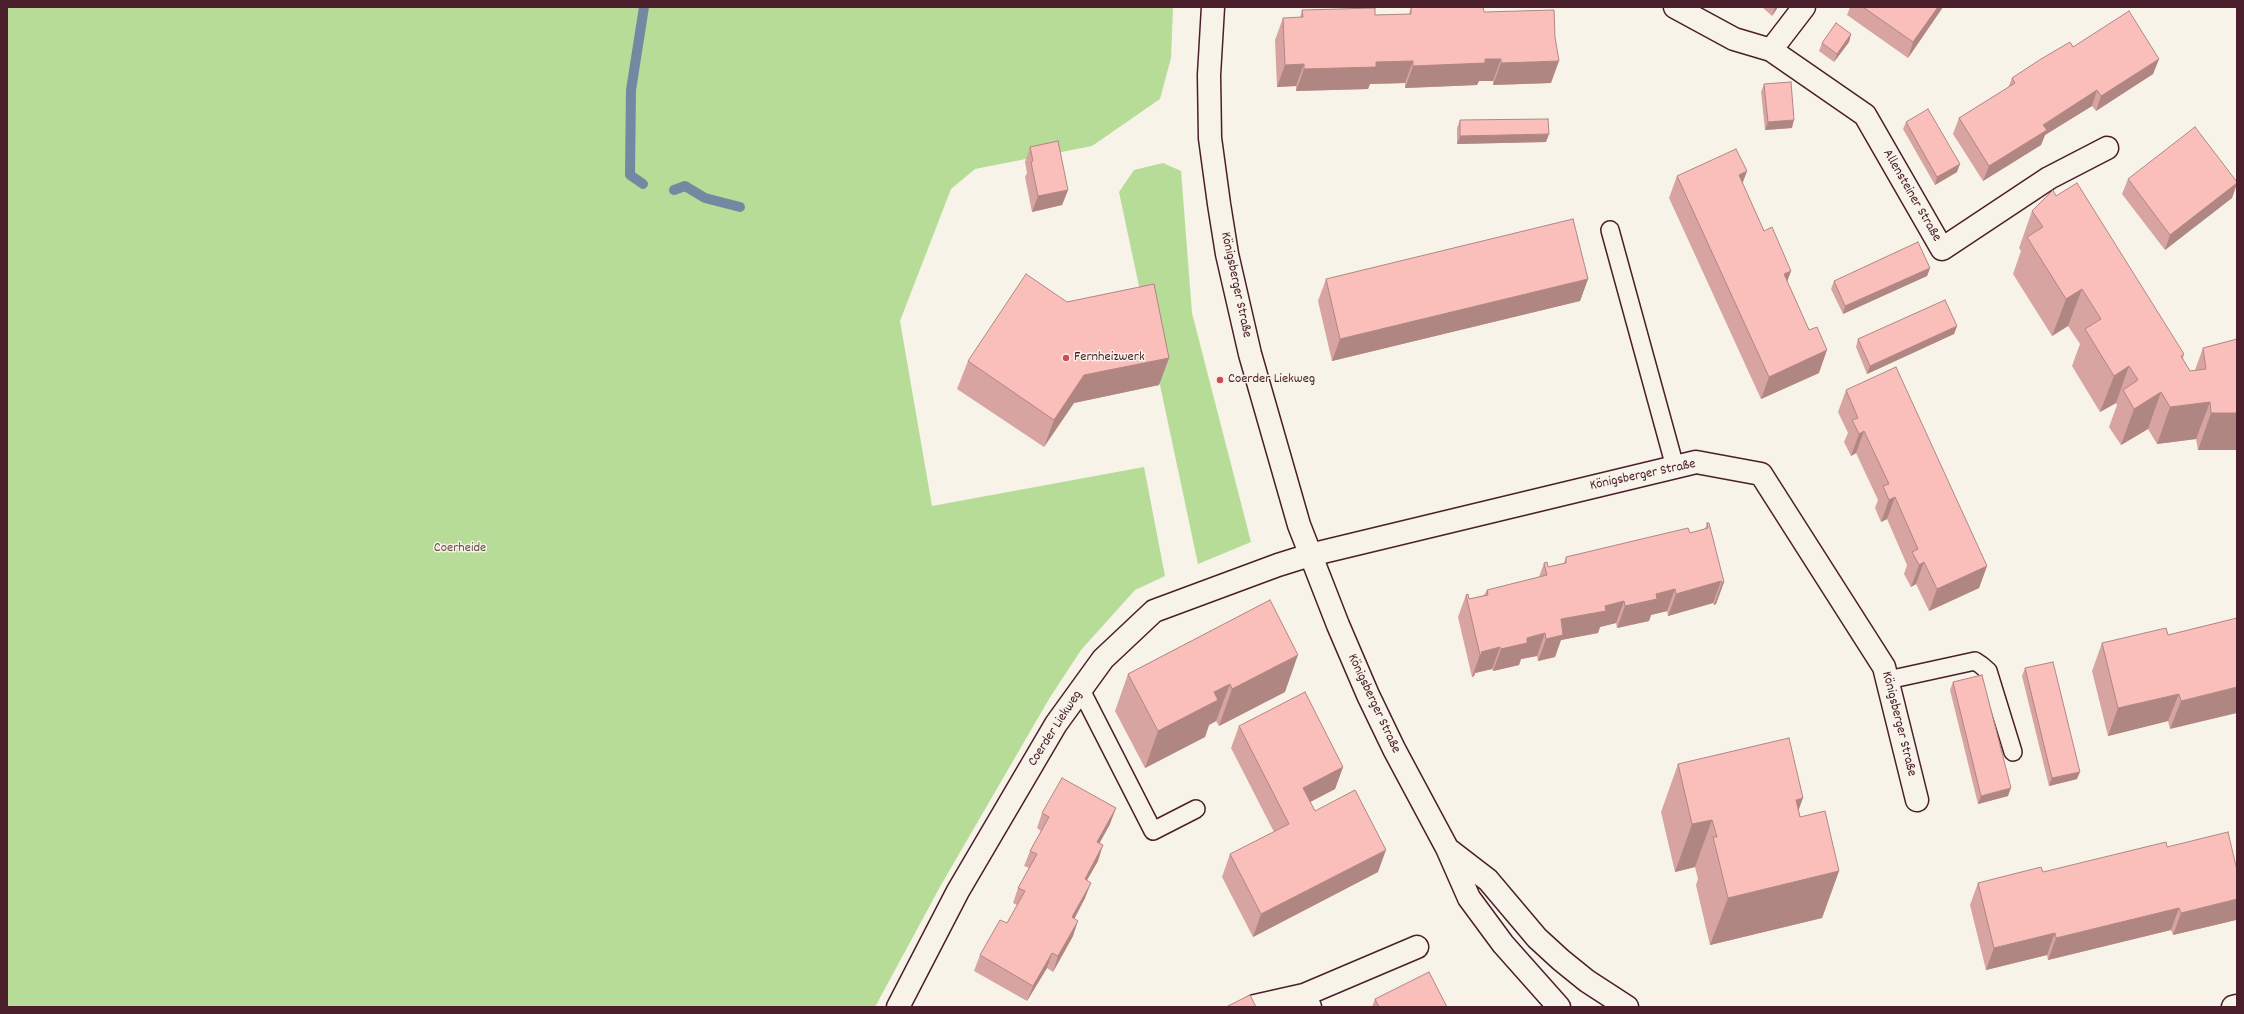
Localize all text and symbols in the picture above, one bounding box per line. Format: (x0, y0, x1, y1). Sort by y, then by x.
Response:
street label: Allensteiner Straße (1878, 147, 1944, 245)
street label: Königsberger Straße (1216, 231, 1254, 339)
place label: Fernheizwerk (1074, 350, 1145, 366)
marker: Fernheizwerk (1061, 353, 1071, 363)
place label: Coerder Liekweg (1228, 372, 1315, 388)
marker: Coerder Liekweg (1215, 375, 1225, 385)
street label: Königsberger Straße (1589, 457, 1697, 495)
park label: Coerheide (434, 541, 486, 557)
street label: Königsberger Straße (1343, 652, 1403, 756)
street label: Königsberger Straße (1877, 670, 1919, 778)
street label: Coerder Liekweg (1025, 688, 1087, 770)

